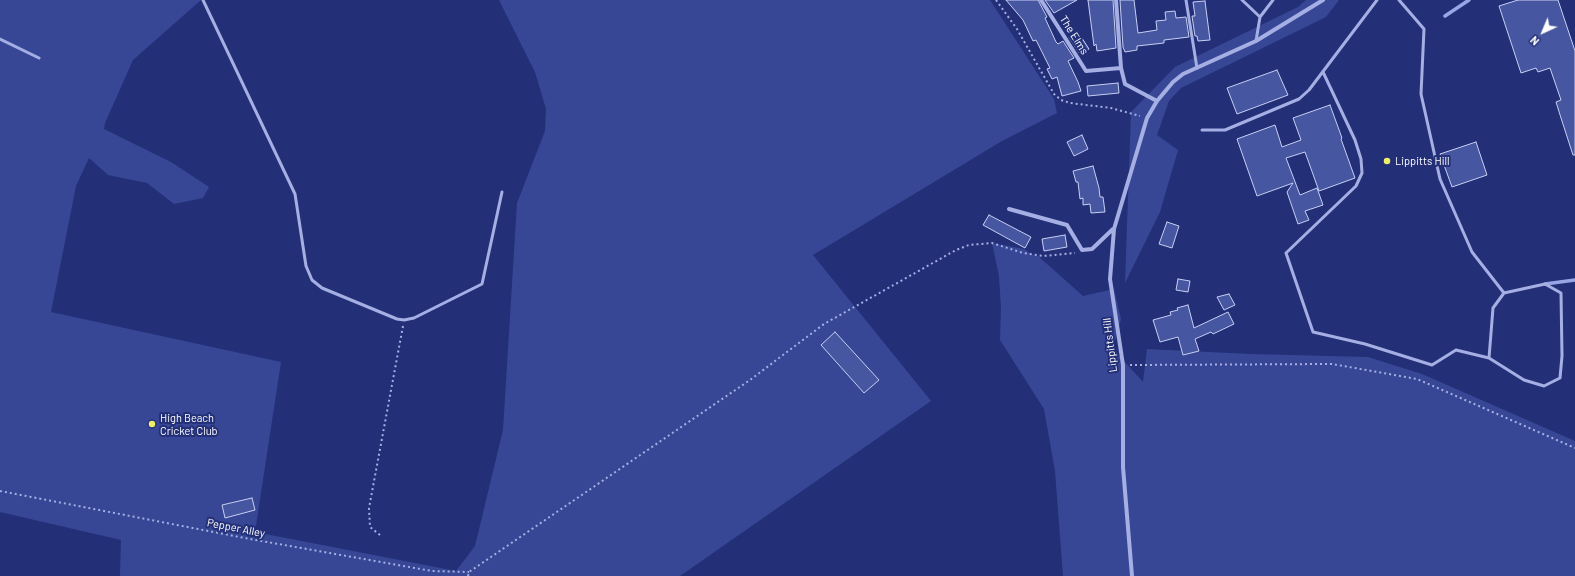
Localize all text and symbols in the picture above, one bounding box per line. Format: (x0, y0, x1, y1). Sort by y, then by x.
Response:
north arrow (1523, 12, 1563, 52)
street label: The Elms (1057, 13, 1091, 57)
text: N (1527, 34, 1541, 48)
place label: Lippitts Hill (1395, 154, 1450, 168)
marker: Lippitts Hill (1382, 156, 1392, 166)
street label: Lippitts Hill (1100, 317, 1120, 373)
place label: High Beach Cricket Club (160, 411, 218, 437)
marker: High Beach Cricket Club (147, 419, 157, 429)
street label: Pepper Alley (206, 516, 266, 540)

